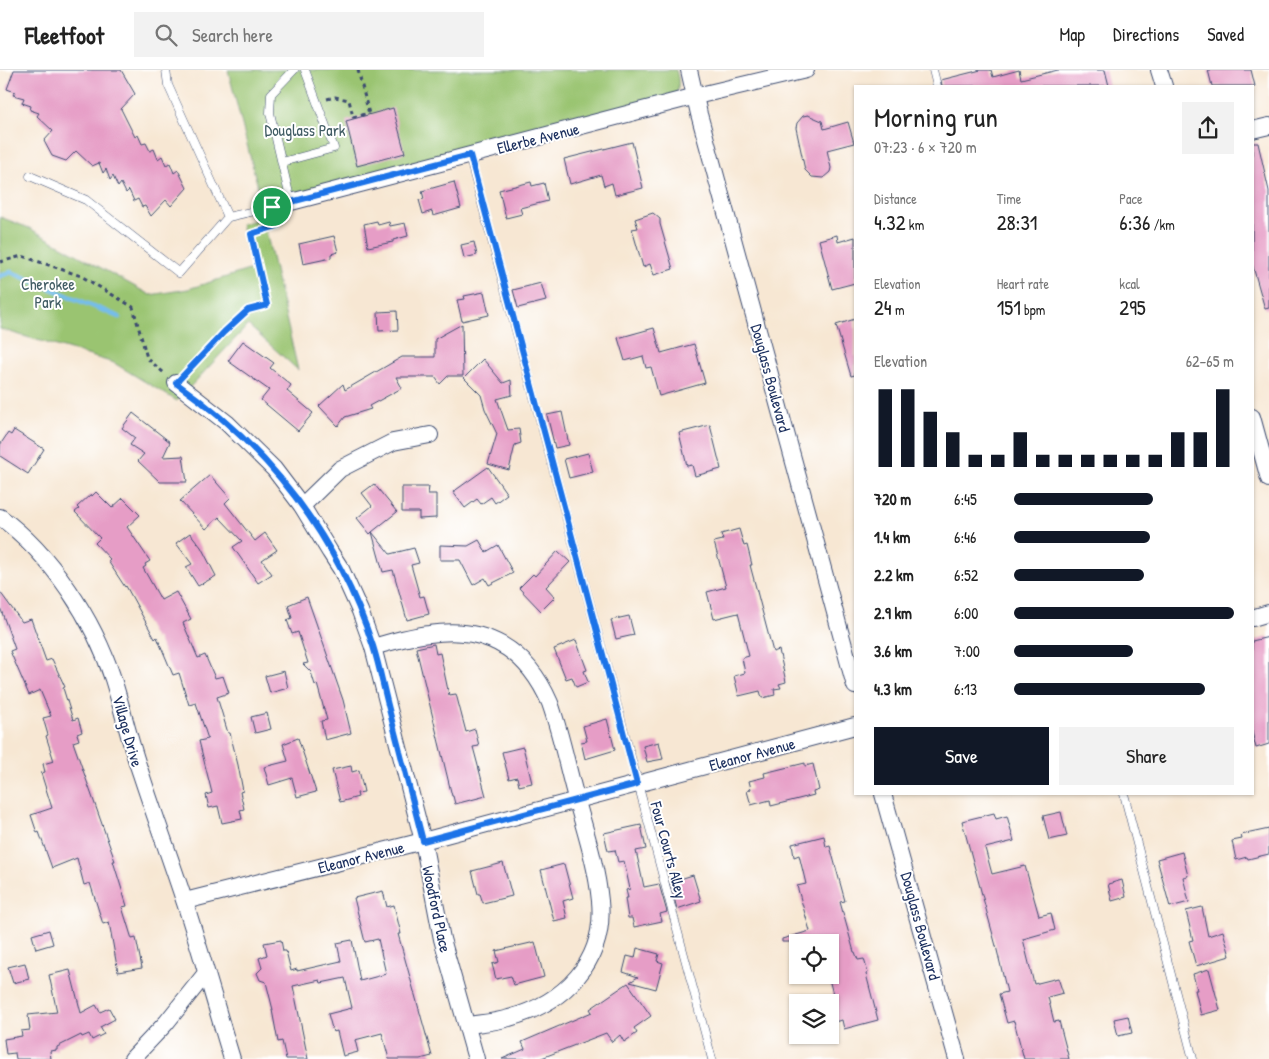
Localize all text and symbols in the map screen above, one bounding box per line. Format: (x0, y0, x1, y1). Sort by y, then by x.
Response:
search box (134, 12, 484, 57)
text: Fleetfoot (25, 19, 104, 51)
icon: search (152, 21, 180, 49)
text: Search here (192, 22, 273, 48)
text: Map (1060, 22, 1085, 47)
text: Directions (1113, 22, 1179, 47)
text: Saved (1207, 22, 1244, 47)
text: Morning run (874, 98, 998, 136)
button: share (1182, 102, 1234, 154)
street label: Ellerbe Avenue (495, 117, 582, 159)
park label: Douglass Park (265, 119, 346, 141)
text: 07:23 · 6 × 720 m (874, 136, 977, 158)
pin (251, 186, 293, 228)
text: Distance (874, 189, 917, 208)
text: Time (997, 189, 1021, 208)
text: Pace (1119, 189, 1143, 208)
icon: arrive (258, 193, 286, 221)
text: 4.32 (874, 208, 906, 237)
text: 28:31 (997, 208, 1037, 237)
text: 6:36 (1119, 208, 1150, 237)
text: km (906, 215, 924, 234)
text: /km (1150, 215, 1175, 234)
park label: Cherokee Park (21, 273, 76, 313)
text: Elevation (874, 274, 921, 293)
text: Heart rate (997, 274, 1049, 293)
text: kcal (1119, 274, 1140, 293)
text: 24 (874, 293, 892, 322)
text: 151 (997, 293, 1021, 322)
text: 295 (1119, 293, 1146, 322)
text: m (892, 300, 904, 319)
text: bpm (1021, 300, 1045, 319)
street label: Douglass Boulevard (746, 322, 796, 434)
text: Elevation (874, 350, 927, 372)
text: 62–65 m (1186, 350, 1234, 372)
text: 720 m (874, 488, 911, 510)
text: 6:45 (954, 488, 977, 510)
text: 1.4 km (874, 526, 910, 548)
text: 6:46 (954, 526, 976, 548)
text: 2.2 km (874, 564, 914, 586)
text: 6:52 (954, 564, 978, 586)
text: 2.9 km (874, 602, 912, 624)
text: 6:00 (954, 602, 978, 624)
text: 3.6 km (874, 640, 912, 662)
text: 7:00 (954, 640, 980, 662)
text: 4.3 km (874, 678, 912, 700)
text: 6:13 (954, 678, 977, 700)
street label: Village Drive (107, 693, 149, 770)
button: Save (874, 727, 1049, 785)
button: Share (1059, 727, 1234, 785)
street label: Eleanor Avenue (707, 732, 798, 776)
street label: Four Courts Alley (645, 798, 693, 901)
street label: Eleanor Avenue (316, 836, 407, 878)
street label: Woodford Place (417, 864, 457, 955)
street label: Douglass Boulevard (896, 870, 946, 982)
map controls (789, 934, 839, 1044)
button: locate (789, 934, 839, 984)
button: layers (789, 994, 839, 1044)

